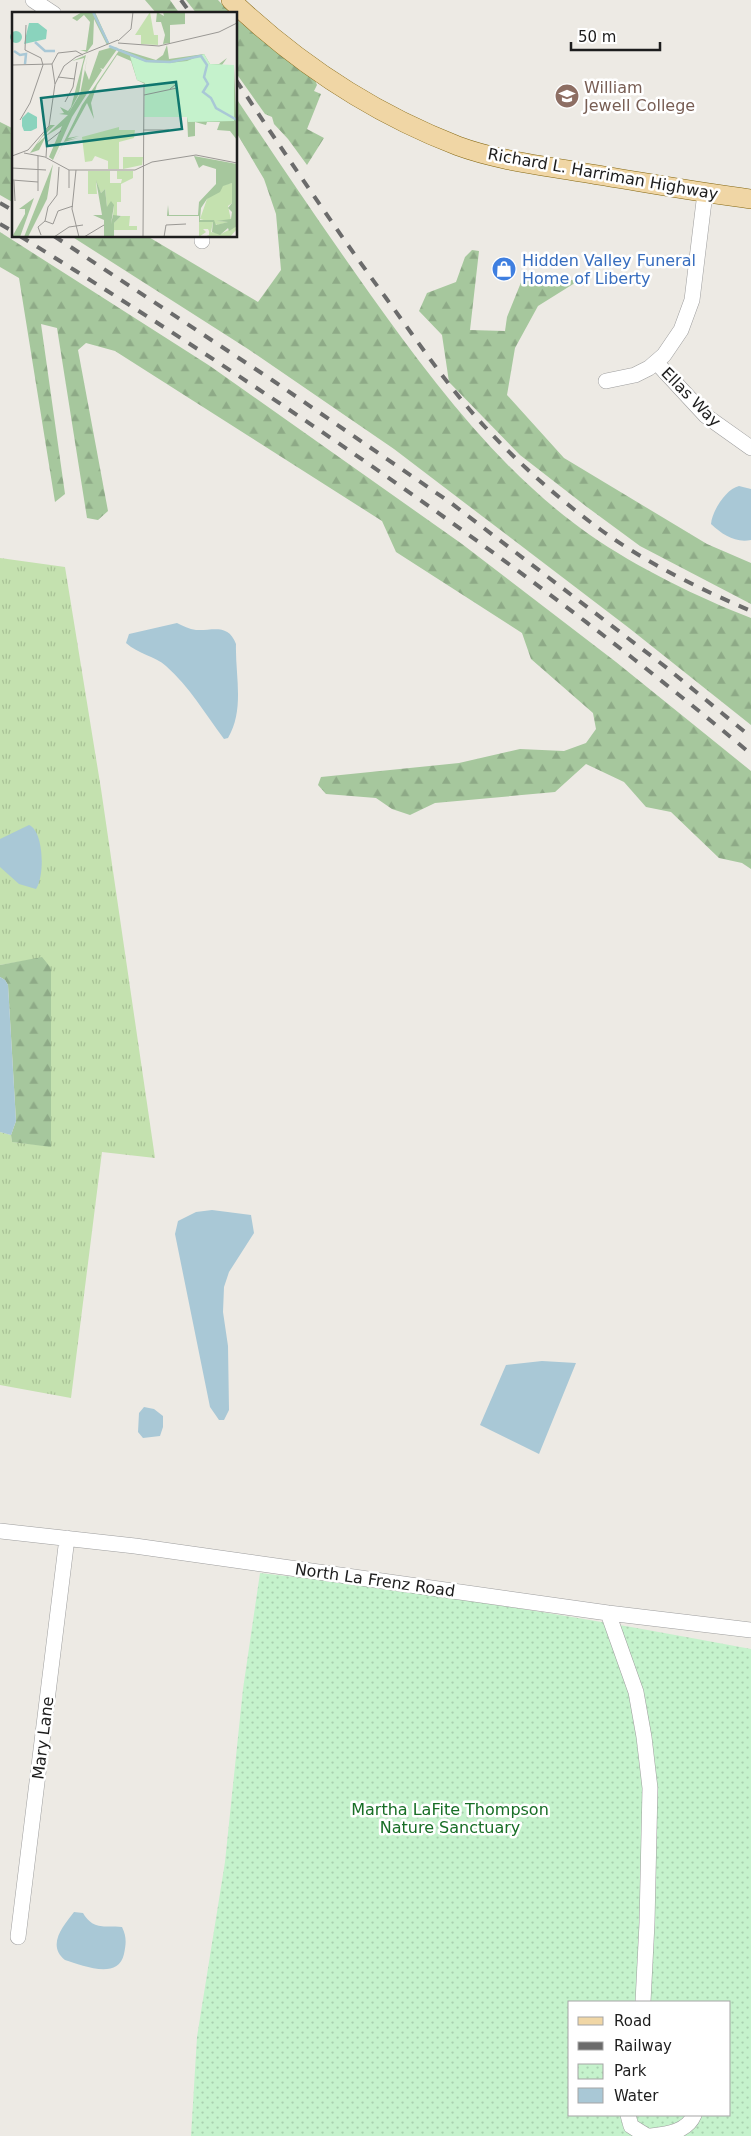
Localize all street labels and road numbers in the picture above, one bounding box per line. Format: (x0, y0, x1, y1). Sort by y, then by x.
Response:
street label: Richard L. Harriman Highway (486, 144, 720, 204)
street label: Ellas Way (657, 363, 725, 431)
street label: North La Frenz Road (294, 1559, 456, 1601)
street label: Mary Lane (28, 1695, 58, 1781)

